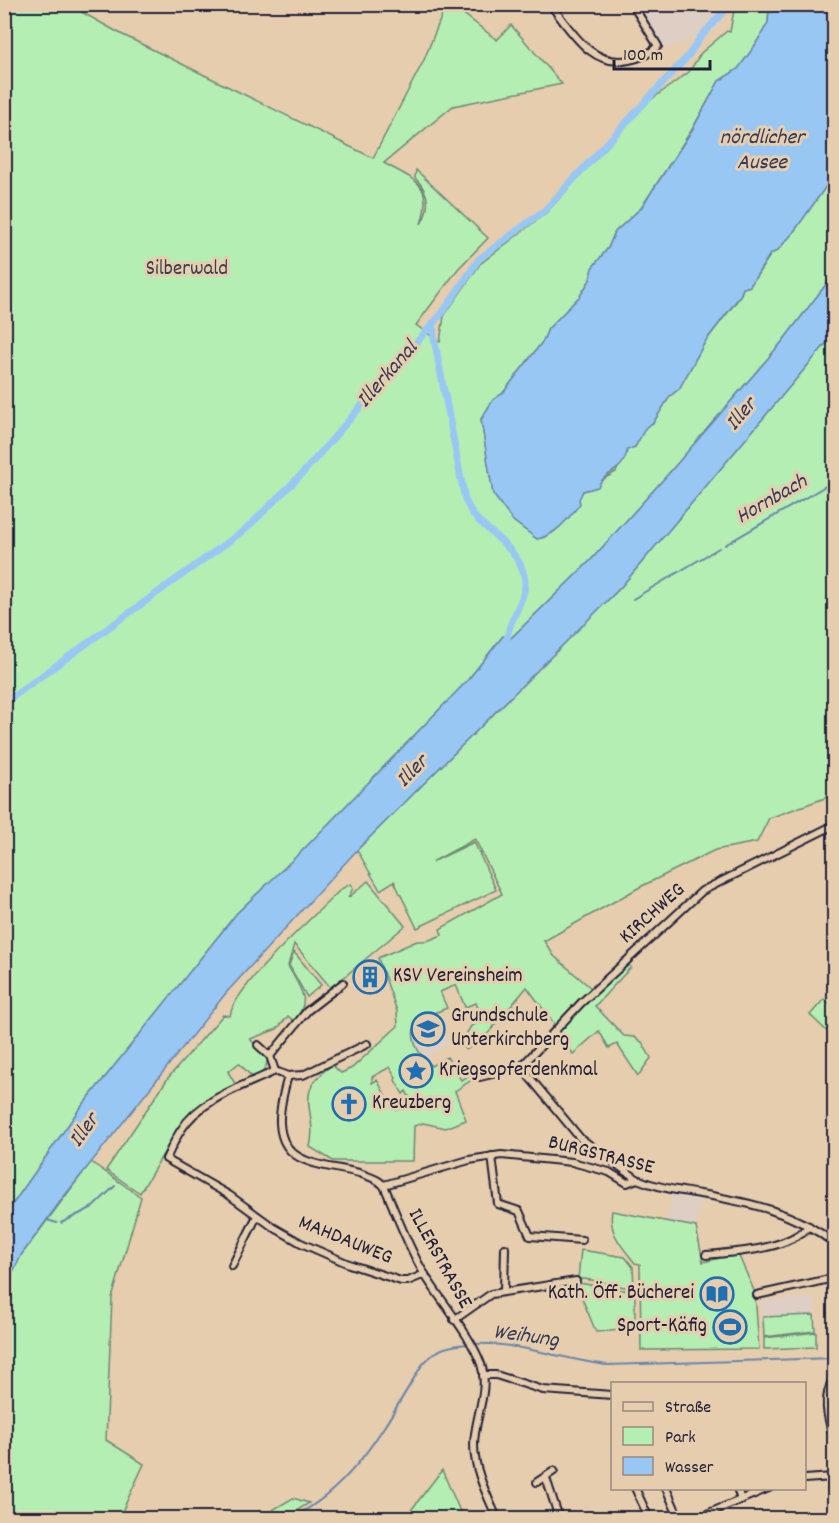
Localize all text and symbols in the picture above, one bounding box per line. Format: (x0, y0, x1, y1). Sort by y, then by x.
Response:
scale bar (614, 33, 710, 71)
text: 100 m (623, 44, 663, 69)
water label: nördlicher Ausee (720, 123, 807, 179)
park label: Silberwald (146, 255, 228, 285)
water label: Illerkanal (350, 333, 427, 415)
water label: Iller (719, 389, 767, 438)
water label: Hornbach (730, 467, 814, 533)
water label: Iller (390, 747, 438, 795)
street label: KIRCHWEG (613, 876, 693, 952)
building icon: KSV Vereinsheim (352, 959, 388, 995)
place label: KSV Vereinsheim (393, 962, 523, 992)
place label: Grundschule Unterkirchberg (451, 1002, 569, 1056)
school or university icon: Grundschule Unterkirchberg (410, 1011, 446, 1047)
place icon: Kriegsopferdenkmal (398, 1053, 434, 1089)
place label: Kriegsopferdenkmal (439, 1056, 598, 1086)
church icon: Kreuzberg (331, 1086, 367, 1122)
place label: Kreuzberg (372, 1089, 451, 1119)
water label: Iller (62, 1105, 109, 1154)
street label: BURGSTRASSE (545, 1128, 658, 1184)
street label: ILLERSTRASSE (399, 1203, 479, 1315)
street label: MAHDAUWEG (293, 1209, 397, 1273)
library icon: Kath. Öff. Bücherei (699, 1276, 735, 1312)
place label: Kath. Öff. Bücherei (548, 1279, 694, 1309)
sports icon: Sport-Käfig (712, 1309, 748, 1345)
place label: Sport-Käfig (617, 1312, 707, 1342)
water label: Weihung (491, 1317, 562, 1357)
legend (611, 1382, 806, 1490)
text: Straße (665, 1396, 711, 1421)
text: Park (665, 1426, 696, 1451)
text: Wasser (665, 1456, 714, 1481)

